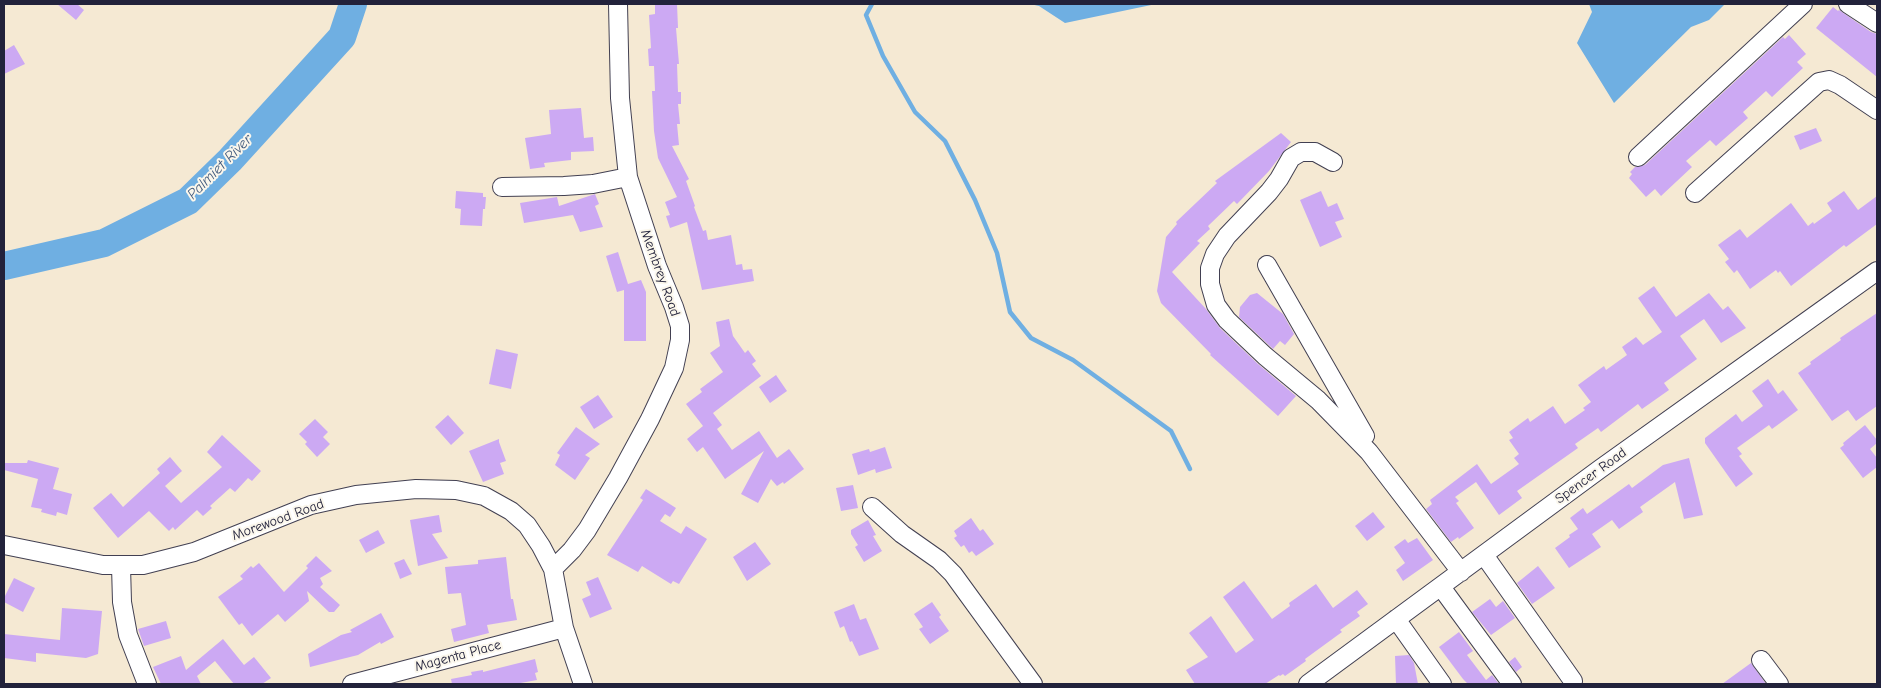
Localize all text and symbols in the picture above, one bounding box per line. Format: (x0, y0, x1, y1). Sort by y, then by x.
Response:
water label: Palmiet River (184, 131, 256, 203)
street label: Membrey Road (636, 227, 684, 319)
street label: Spencer Road (1552, 444, 1630, 508)
street label: Morewood Road (230, 496, 326, 544)
street label: Magenta Place (413, 636, 503, 676)

